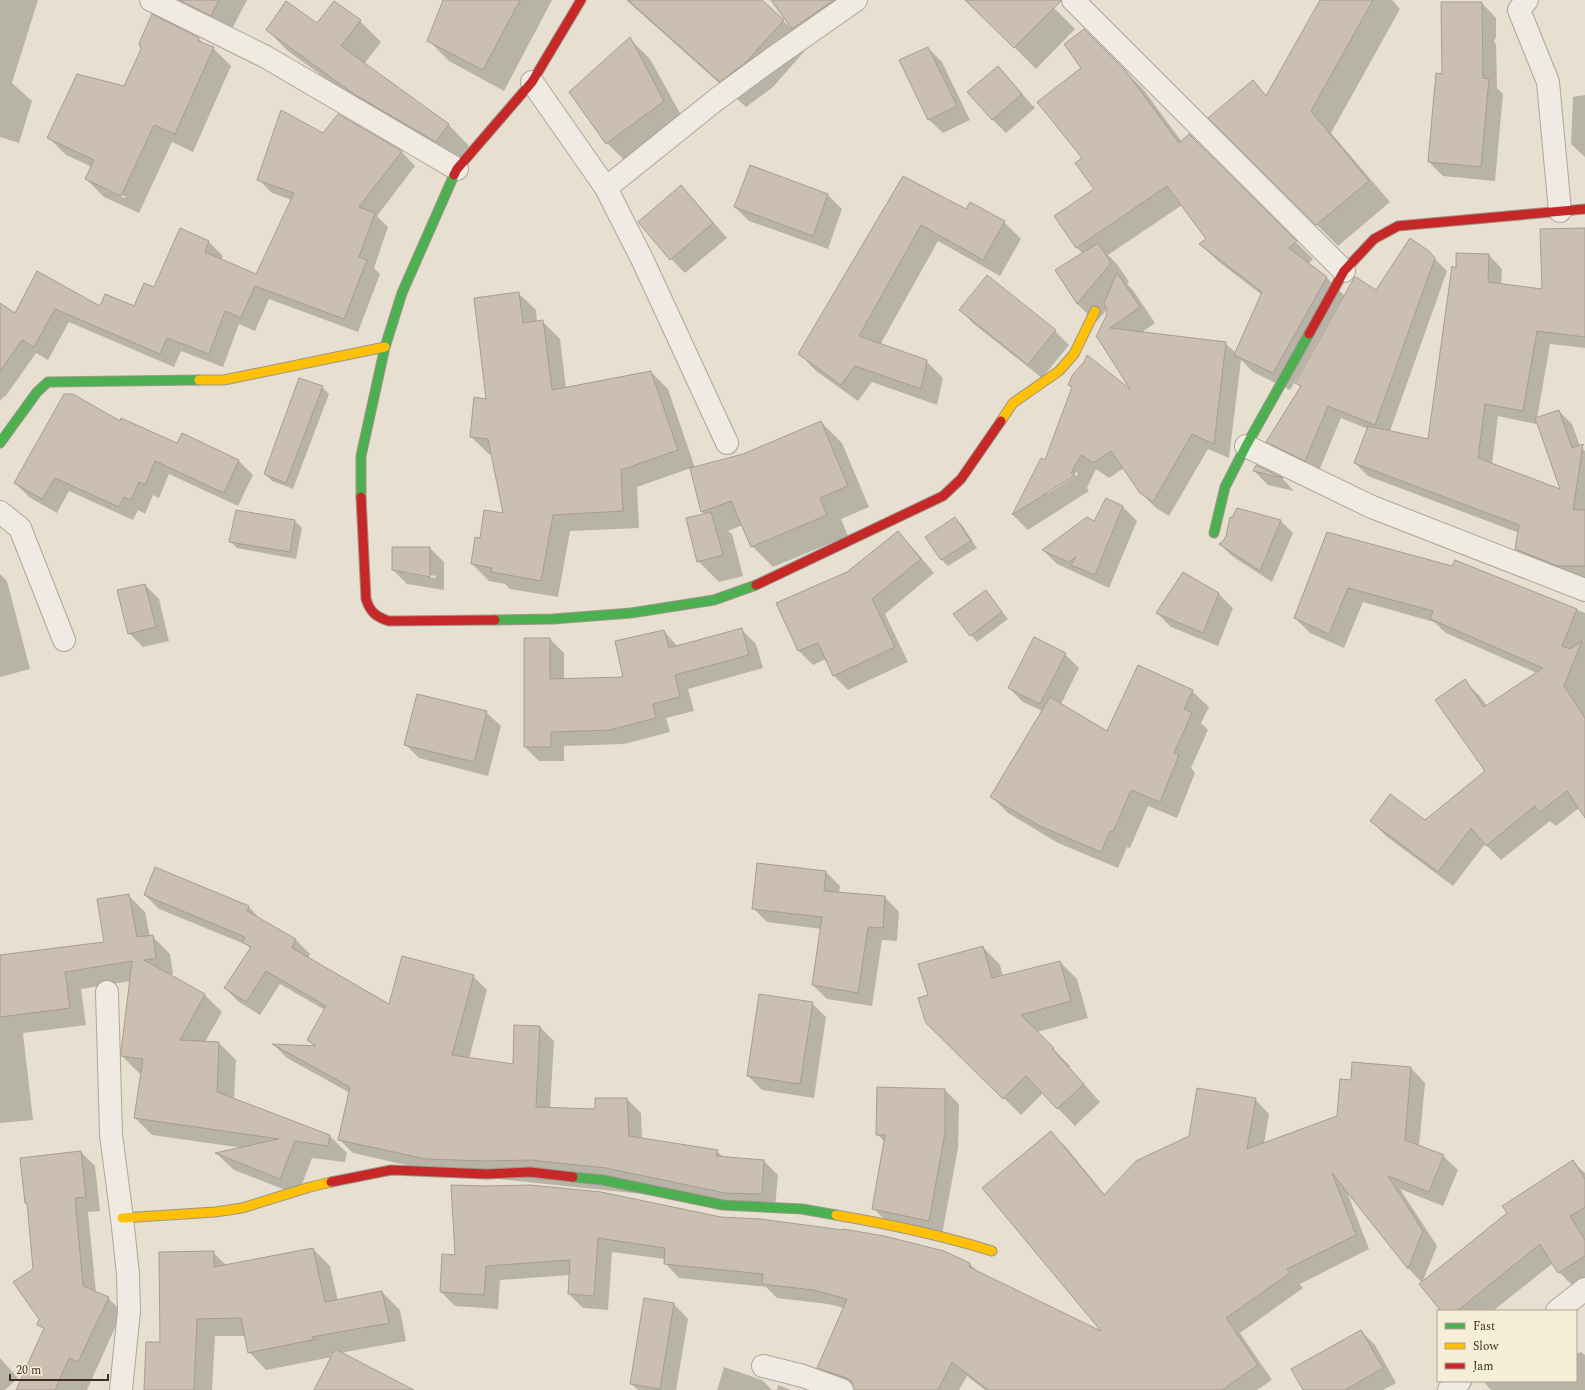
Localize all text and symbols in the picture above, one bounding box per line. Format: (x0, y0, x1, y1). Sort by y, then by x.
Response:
legend (1437, 1310, 1577, 1382)
text: Fast (1473, 1317, 1495, 1336)
text: Slow (1473, 1337, 1499, 1356)
scale bar (10, 1356, 108, 1382)
text: Jam (1473, 1357, 1494, 1376)
text: 20 m (16, 1361, 41, 1380)

